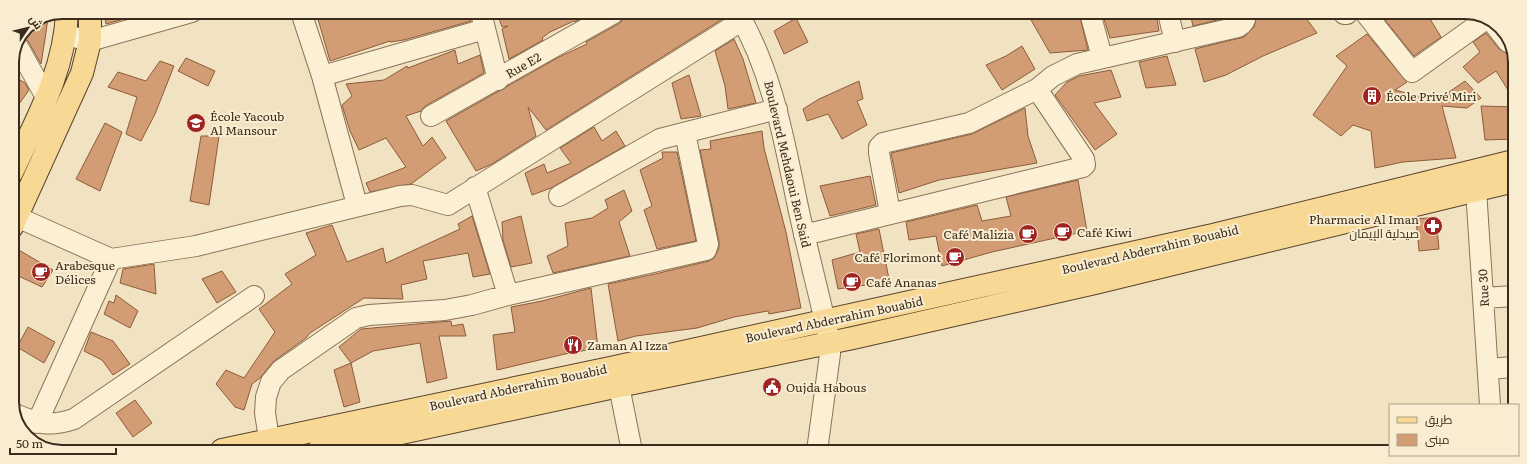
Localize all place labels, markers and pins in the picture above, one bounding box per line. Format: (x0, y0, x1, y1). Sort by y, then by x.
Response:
building icon: École Privé Miri (1361, 85, 1383, 107)
place label: École Privé Miri (1386, 87, 1477, 105)
place label: École Yacoub Al Mansour (210, 107, 284, 139)
school or university icon: École Yacoub Al Mansour (185, 112, 207, 134)
place label: Pharmacie Al Iman صيدلية الإيمان (1309, 210, 1419, 242)
pharmacy icon: Pharmacie Al Iman صيدلية الإيمان (1422, 215, 1444, 237)
cafe icon: Café Kiwi (1052, 221, 1074, 243)
cafe icon: Café Malizia (1017, 223, 1039, 245)
place label: Café Kiwi (1077, 223, 1132, 241)
place label: Café Malizia (944, 225, 1015, 243)
cafe icon: Café Florimont (944, 246, 966, 268)
place label: Café Florimont (855, 248, 941, 266)
place label: Arabesque Délices (55, 256, 115, 288)
cafe icon: Arabesque Délices (30, 261, 52, 283)
cafe icon: Café Ananas (841, 271, 863, 293)
place label: Café Ananas (866, 273, 937, 291)
restaurant icon: Zaman Al Izza (562, 334, 584, 356)
place label: Zaman Al Izza (587, 336, 668, 354)
public building icon: Oujda Habous (761, 376, 783, 398)
place label: Oujda Habous (786, 378, 867, 396)

